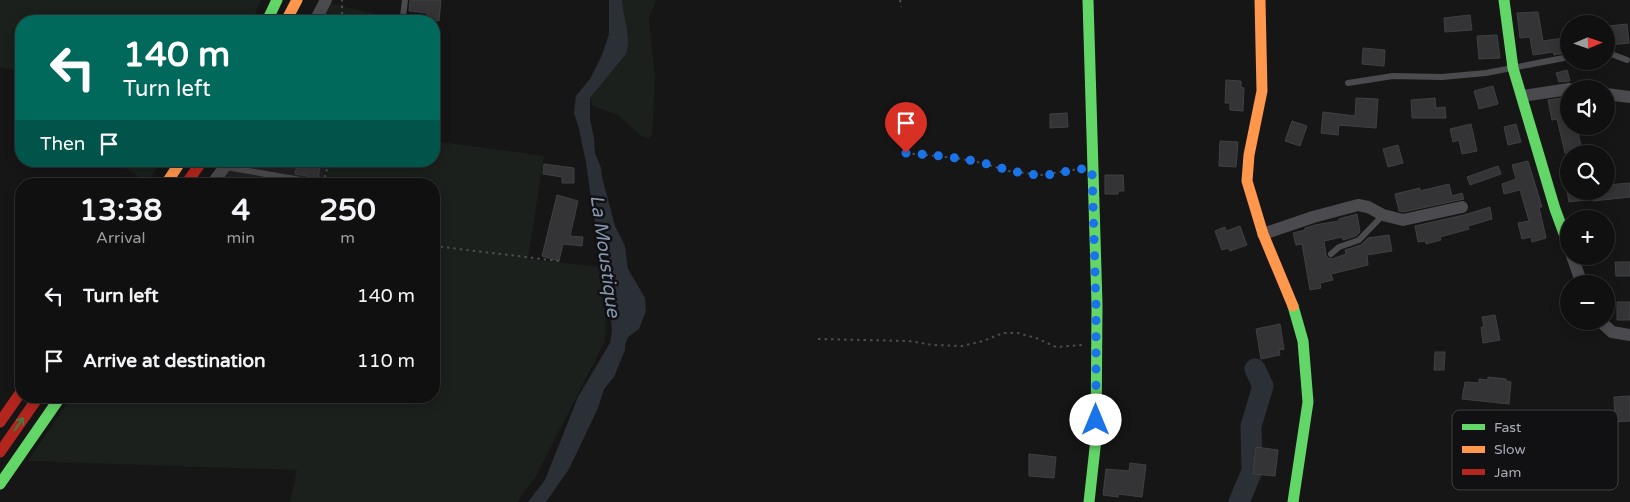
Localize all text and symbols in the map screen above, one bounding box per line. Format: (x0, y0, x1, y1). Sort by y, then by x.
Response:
north arrow (1560, 15, 1615, 70)
map controls (1560, 15, 1615, 330)
text: 140 m (123, 34, 230, 76)
icon: left (40, 35, 105, 100)
text: Turn left (123, 76, 211, 102)
button: sound (1560, 80, 1615, 135)
pin (885, 102, 927, 153)
icon: arrive (892, 109, 920, 137)
icon: arrive (95, 130, 123, 158)
text: Then (40, 133, 85, 155)
button: search (1560, 145, 1615, 200)
text: 13:38 (79, 192, 162, 229)
text: 4 (231, 192, 250, 229)
text: 250 (319, 192, 376, 229)
water label: La Moustique (586, 194, 625, 320)
button: + (1560, 210, 1615, 265)
text: Arrival (96, 228, 146, 248)
text: min (227, 228, 255, 248)
text: m (340, 228, 355, 248)
button: − (1560, 275, 1615, 330)
icon: left (40, 282, 68, 310)
text: Turn left (83, 285, 159, 307)
text: 140 m (357, 285, 415, 307)
icon: arrive (40, 347, 68, 375)
text: Arrive at destination (83, 350, 266, 372)
text: 110 m (357, 350, 415, 372)
position arrow (1069, 393, 1121, 445)
legend (1452, 410, 1618, 490)
one-way arrow (14, 418, 24, 432)
text: Fast (1494, 419, 1522, 436)
text: Slow (1494, 441, 1526, 458)
text: Jam (1494, 464, 1521, 481)

